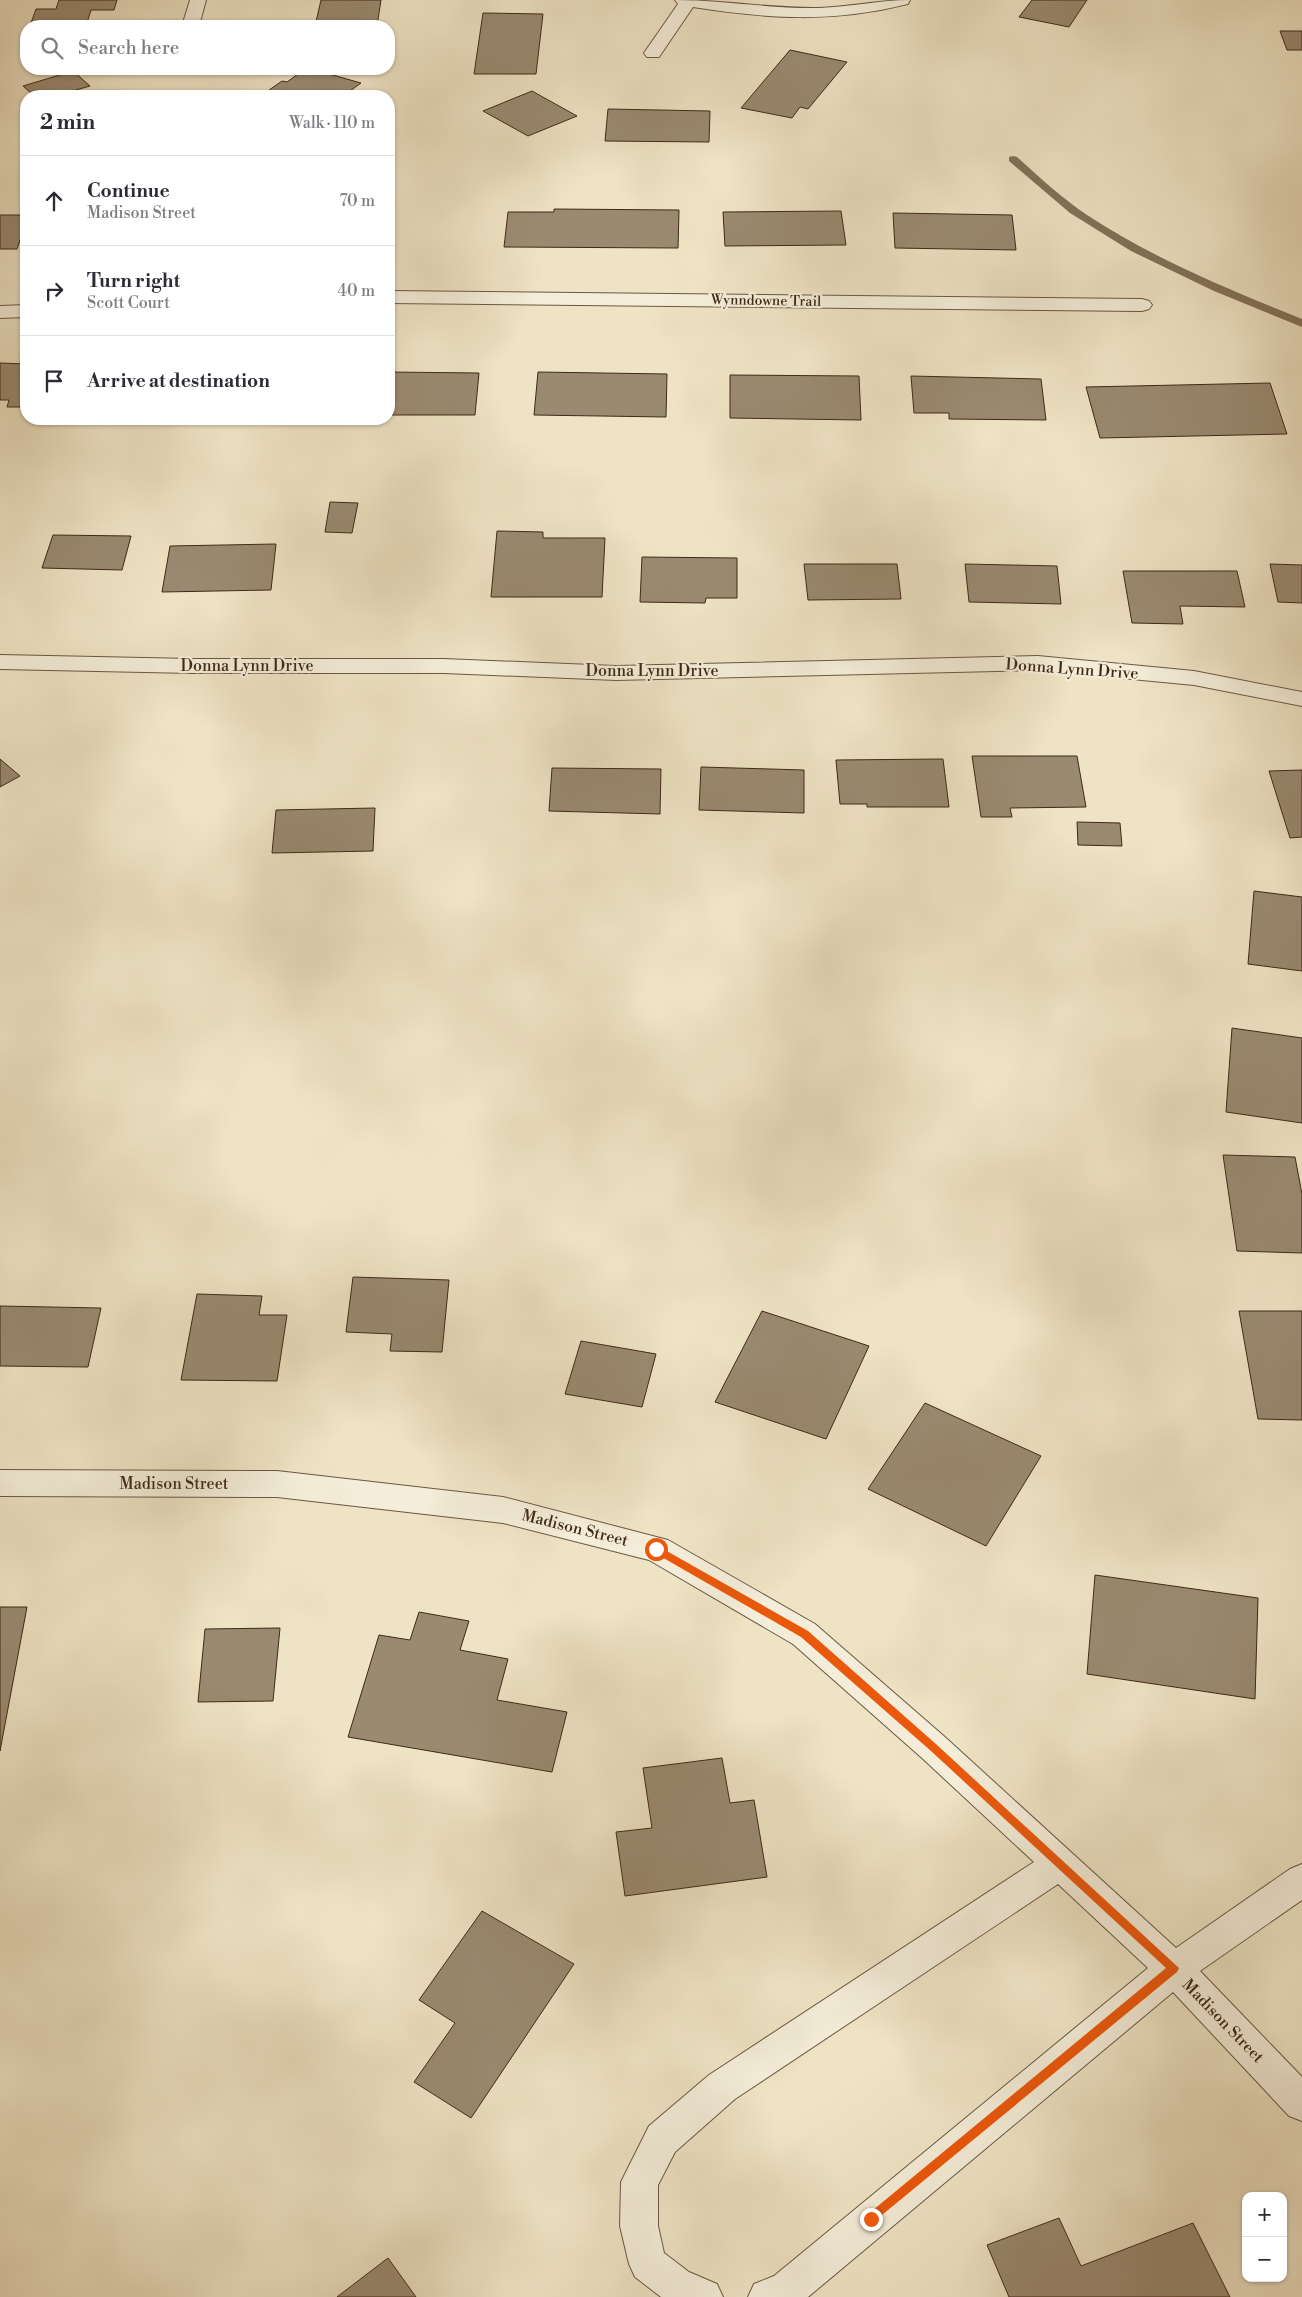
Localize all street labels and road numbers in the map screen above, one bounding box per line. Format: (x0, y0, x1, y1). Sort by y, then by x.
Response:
street label: Wynndowne Trail (710, 291, 821, 311)
street label: Donna Lynn Drive (1005, 654, 1139, 684)
street label: Donna Lynn Drive (181, 656, 313, 676)
street label: Donna Lynn Drive (586, 661, 718, 681)
street label: Madison Street (120, 1474, 229, 1494)
street label: Madison Street (520, 1505, 631, 1551)
street label: Madison Street (1178, 1975, 1268, 2067)

